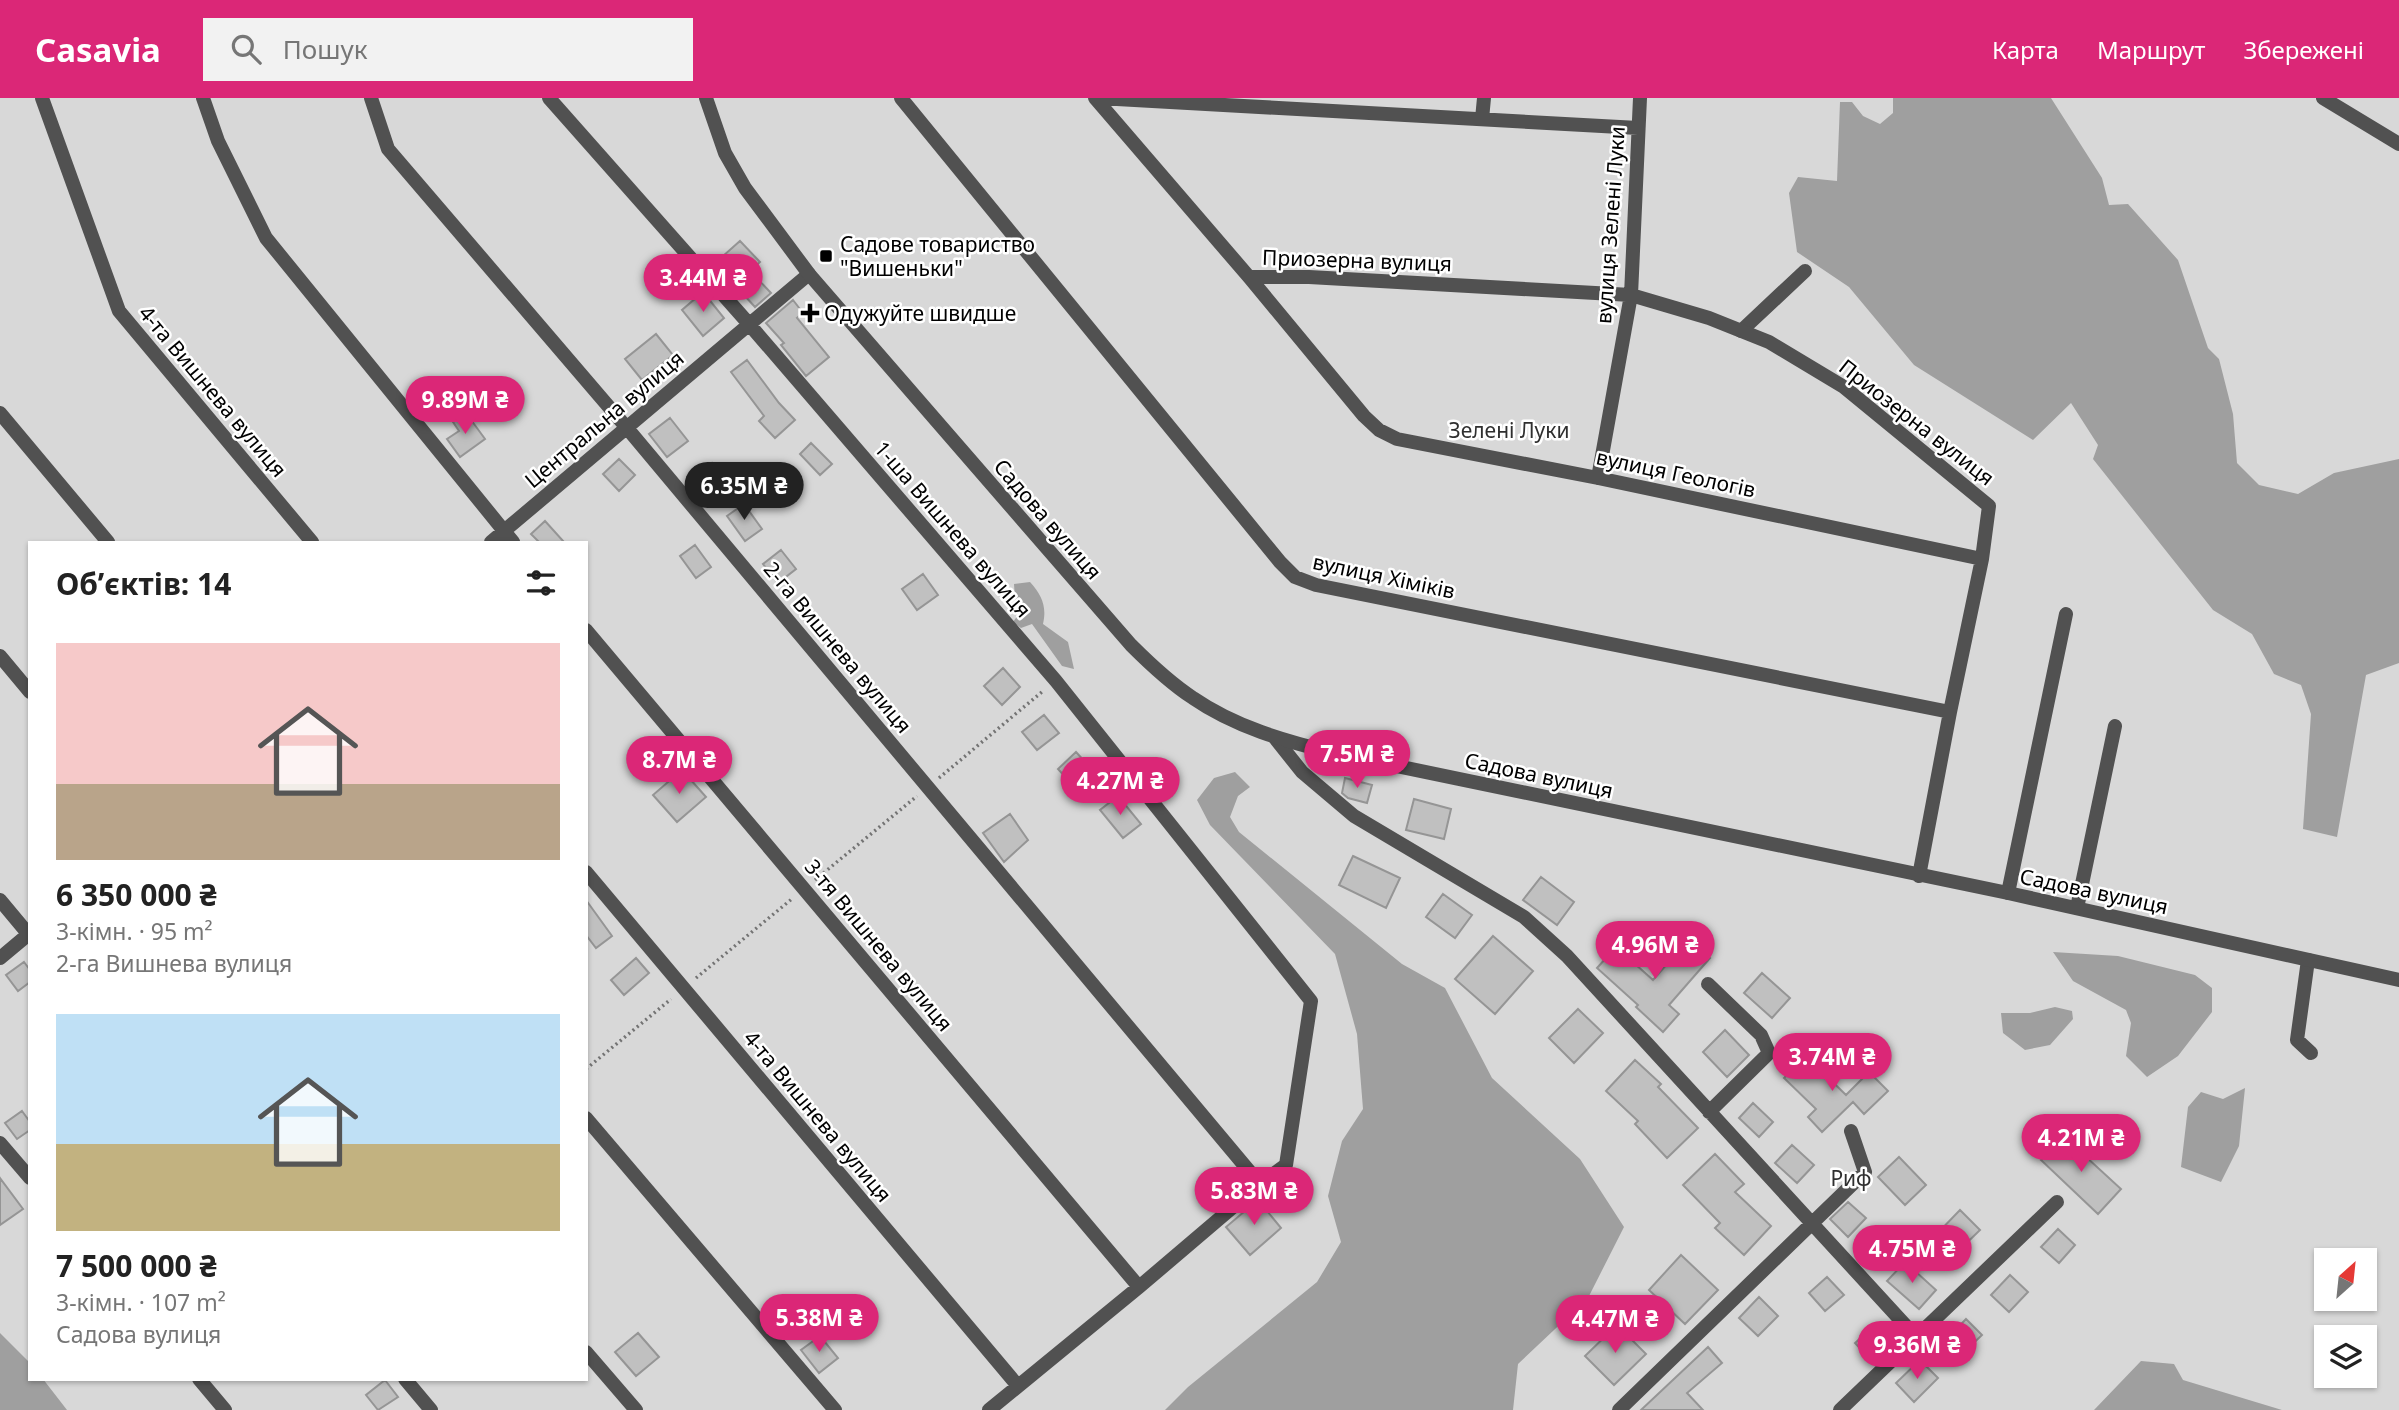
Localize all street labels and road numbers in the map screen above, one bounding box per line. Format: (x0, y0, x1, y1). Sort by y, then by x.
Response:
street label: вулиця Зелені Луки (1589, 125, 1631, 325)
street label: Приозерна вулиця (1262, 243, 1452, 277)
street label: 4-та Вишнева вулиця (133, 299, 293, 483)
street label: Центральна вулиця (519, 344, 689, 494)
street label: Приозерна вулиця (1834, 353, 2000, 491)
street label: 1-ша Вишнева вулиця (869, 435, 1037, 623)
street label: вулиця Геологів (1594, 442, 1758, 504)
street label: Садова вулиця (988, 453, 1108, 585)
street label: вулиця Хіміків (1310, 547, 1458, 605)
street label: 2-га Вишнева вулиця (758, 555, 918, 739)
street label: Садова вулиця (1462, 746, 1616, 804)
street label: 3-тя Вишнева вулиця (799, 853, 959, 1037)
street label: Садова вулиця (2017, 862, 2171, 920)
street label: 4-та Вишнева вулиця (738, 1024, 898, 1208)

